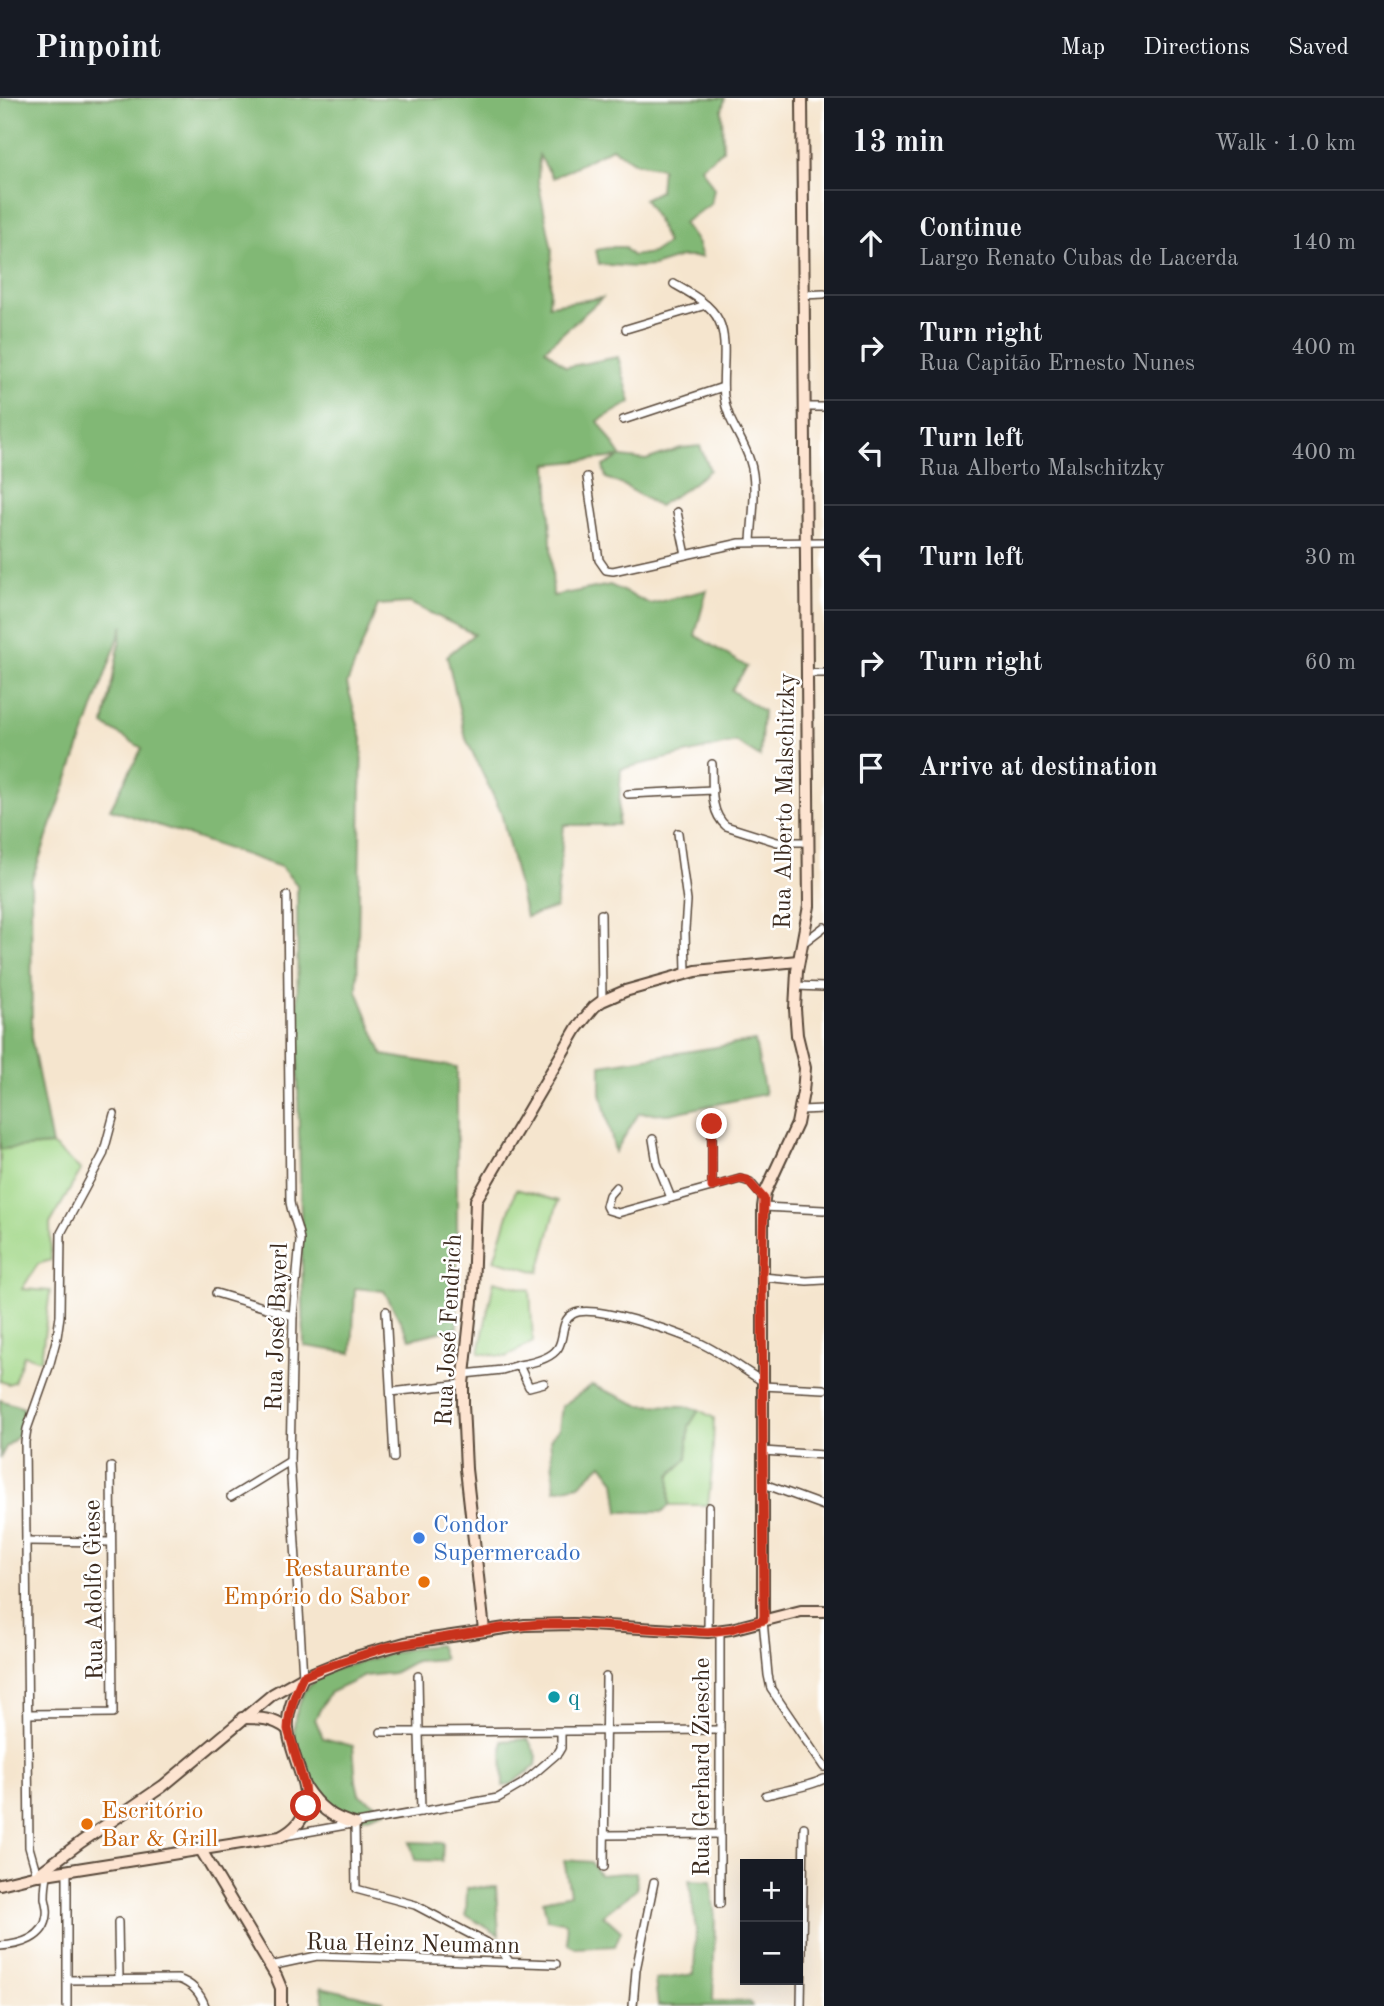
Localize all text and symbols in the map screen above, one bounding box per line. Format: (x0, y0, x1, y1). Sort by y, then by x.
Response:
text: Pinpoint (35, 32, 161, 65)
text: Map (1061, 36, 1105, 60)
text: Directions (1143, 36, 1250, 60)
text: Saved (1288, 36, 1349, 60)
text: 13 min (852, 128, 945, 158)
text: Walk · 1.0 km (1215, 132, 1356, 155)
text: Continue (919, 216, 1022, 242)
icon: ahead (852, 224, 890, 262)
text: 140 m (1291, 231, 1356, 254)
text: Largo Renato Cubas de Lacerda (919, 247, 1239, 270)
text: Turn right (919, 321, 1042, 347)
icon: right (852, 329, 890, 367)
text: 400 m (1291, 336, 1356, 359)
text: Rua Capitão Ernesto Nunes (919, 352, 1195, 375)
text: Turn left (919, 426, 1024, 452)
icon: left (852, 434, 890, 472)
text: 400 m (1291, 441, 1356, 464)
text: Rua Alberto Malschitzky (919, 457, 1165, 480)
icon: left (852, 539, 890, 577)
text: Turn left (919, 545, 1024, 571)
text: 30 m (1305, 546, 1356, 569)
icon: right (852, 644, 890, 682)
text: Turn right (919, 650, 1042, 676)
text: 60 m (1305, 651, 1356, 674)
street label: Rua Alberto Malschitzky (772, 672, 800, 930)
icon: arrive (852, 749, 890, 787)
text: Arrive at destination (919, 755, 1158, 781)
route end (696, 1108, 727, 1139)
street label: Rua José Fendrich (433, 1233, 467, 1427)
street label: Rua José Bayerl (263, 1242, 293, 1412)
street label: Rua Adolfo Giese (81, 1499, 109, 1680)
place label: Condor Supermercado (433, 1514, 581, 1566)
marker: Condor Supermercado (411, 1530, 427, 1546)
place label: Restaurante Empório do Sabor (223, 1558, 410, 1610)
marker: Restaurante Empório do Sabor (416, 1574, 432, 1590)
street label: Rua Gerhard Ziesche (691, 1658, 715, 1876)
place label: q (568, 1687, 580, 1711)
marker: q (546, 1689, 562, 1705)
route start (290, 1790, 321, 1821)
place label: Escritório Bar & Grill (101, 1800, 218, 1852)
marker: Escritório Bar & Grill (79, 1816, 95, 1832)
map controls (740, 1859, 803, 1985)
button: + (740, 1859, 803, 1922)
button: − (740, 1922, 803, 1985)
street label: Rua Heinz Neumann (306, 1931, 520, 1959)

